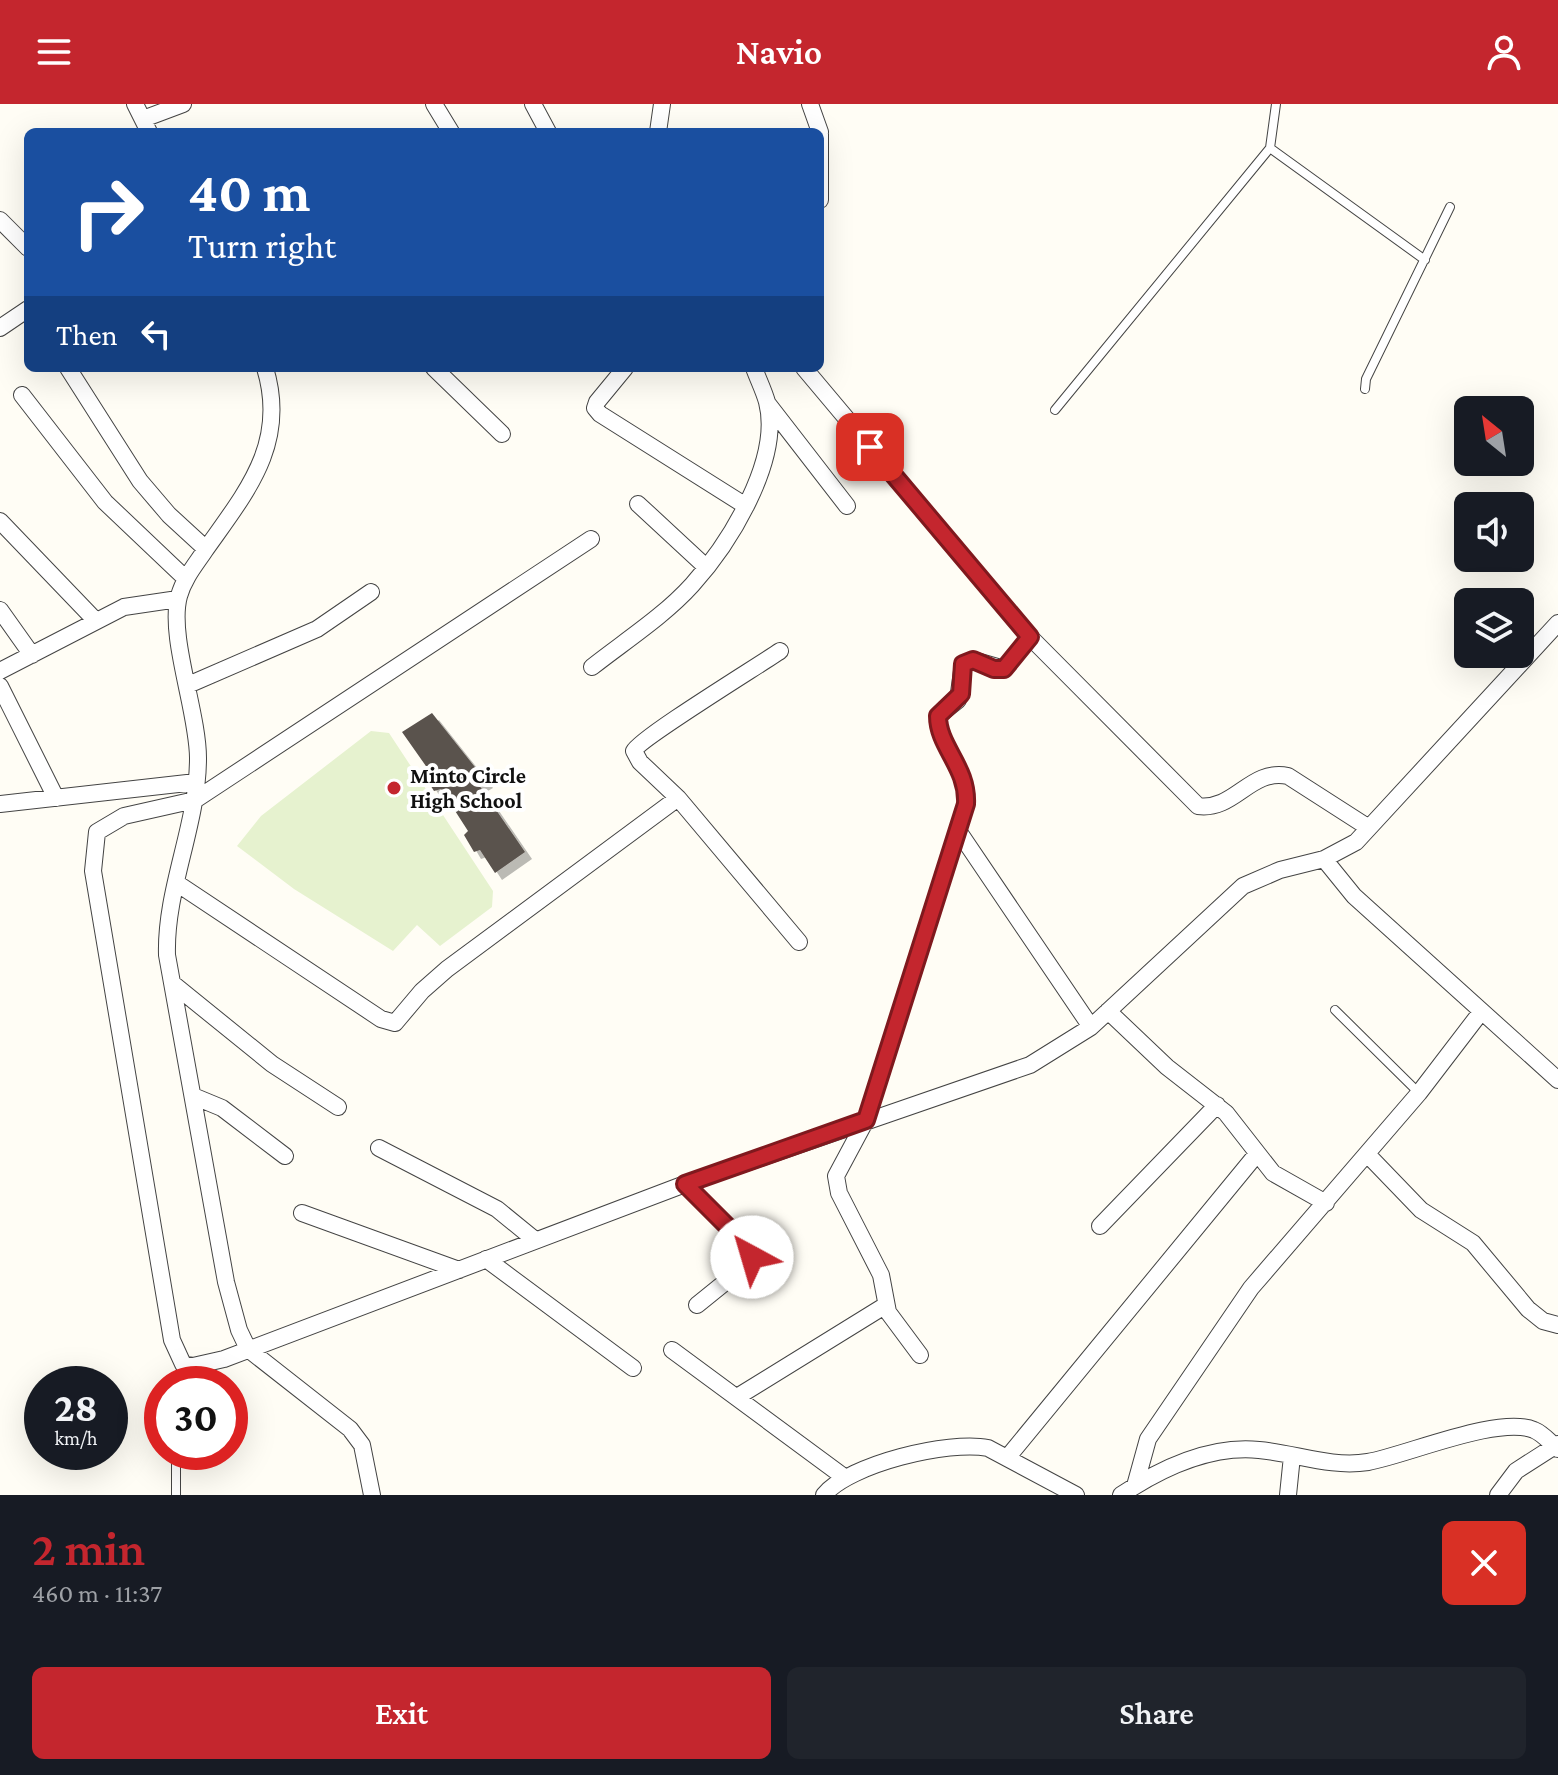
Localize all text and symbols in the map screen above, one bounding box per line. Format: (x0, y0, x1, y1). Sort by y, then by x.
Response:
icon: menu (32, 30, 76, 74)
icon: person (1482, 30, 1526, 74)
text: Navio (736, 32, 822, 72)
icon: right (56, 160, 160, 264)
text: 40 m (188, 161, 310, 223)
text: Turn right (188, 226, 336, 266)
icon: left (134, 312, 178, 356)
text: Then (56, 318, 118, 351)
north arrow (1454, 396, 1534, 476)
map controls (1454, 396, 1534, 668)
pin (836, 413, 904, 481)
icon: arrive (848, 425, 892, 469)
button: sound (1454, 492, 1534, 572)
button: layers (1454, 588, 1534, 668)
place label: Minto Circle High School (410, 763, 526, 813)
marker: Minto Circle High School (385, 779, 403, 797)
position arrow (710, 1215, 794, 1299)
speed limit sign: 30 (144, 1366, 248, 1470)
text: 28 (54, 1385, 98, 1430)
text: km/h (54, 1427, 98, 1449)
button: close (1442, 1521, 1526, 1605)
text: 2 min (32, 1522, 145, 1575)
text: 460 m · 11:37 (32, 1579, 162, 1608)
button: Exit (32, 1667, 771, 1759)
button: Share (787, 1667, 1526, 1759)

